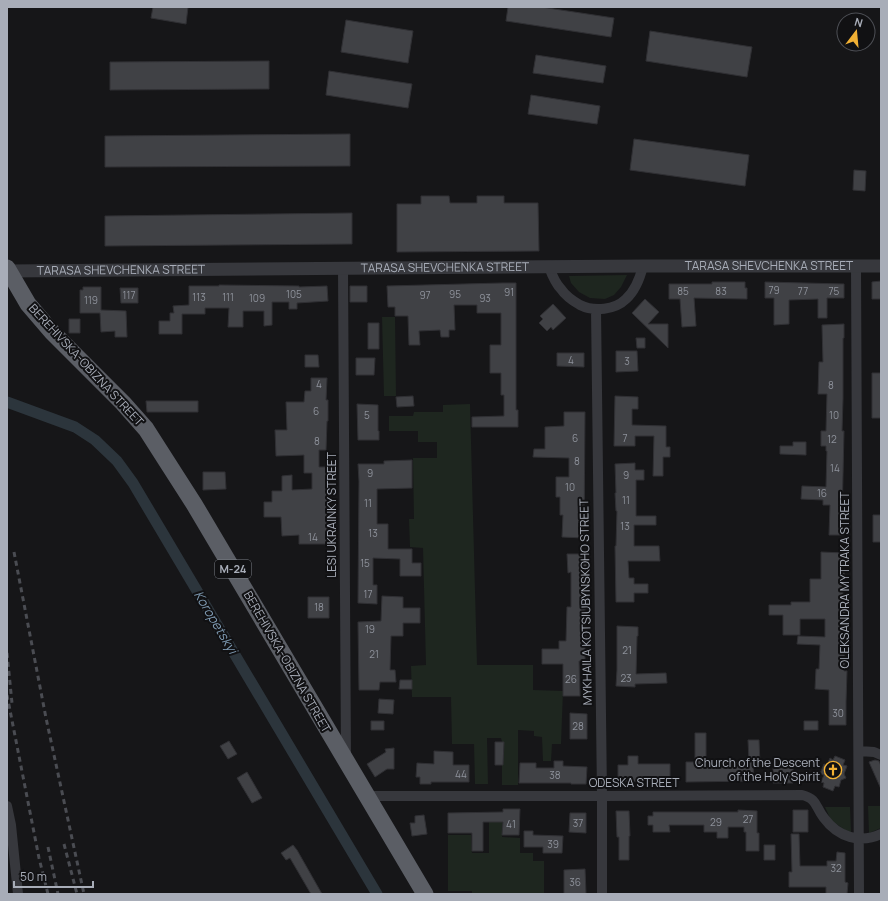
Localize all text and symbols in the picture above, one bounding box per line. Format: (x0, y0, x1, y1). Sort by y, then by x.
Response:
north arrow (836, 12, 876, 52)
text: N (853, 14, 865, 30)
street label: TARASA SHEVCHENKA STREET (685, 257, 854, 274)
street label: TARASA SHEVCHENKA STREET (361, 258, 530, 276)
street label: TARASA SHEVCHENKA STREET (37, 260, 206, 279)
house number: 79 (768, 283, 780, 297)
house number: 85 (677, 284, 689, 298)
house number: 83 (715, 284, 727, 298)
house number: 77 (798, 284, 808, 298)
house number: 75 (829, 284, 840, 298)
house number: 91 (504, 285, 514, 299)
house number: 105 (286, 287, 302, 301)
house number: 95 (449, 287, 461, 301)
house number: 117 (123, 288, 135, 302)
house number: 97 (419, 288, 431, 302)
house number: 113 (192, 290, 206, 304)
house number: 111 (222, 290, 234, 304)
house number: 109 (249, 291, 265, 305)
house number: 93 (479, 291, 491, 305)
house number: 119 (84, 293, 98, 307)
street label: BEREHIVSKA-OBIZNA STREET (25, 300, 148, 430)
house number: 4 (568, 353, 574, 367)
house number: 3 (624, 354, 630, 368)
house number: 4 (316, 377, 322, 391)
house number: 8 (828, 378, 834, 392)
house number: 6 (313, 404, 319, 418)
house number: 5 (364, 408, 370, 422)
house number: 10 (829, 408, 839, 422)
house number: 6 (572, 431, 578, 445)
house number: 7 (622, 431, 628, 445)
house number: 12 (827, 432, 837, 446)
house number: 8 (314, 434, 320, 448)
street label: LESI UKRAINKY STREET (323, 451, 340, 578)
house number: 8 (574, 454, 580, 468)
house number: 14 (830, 461, 840, 475)
house number: 9 (367, 466, 373, 480)
house number: 9 (623, 468, 629, 482)
house number: 10 (565, 480, 575, 494)
house number: 16 (817, 486, 827, 500)
street label: OLEKSANDRA MYTRAKA STREET (836, 491, 853, 668)
house number: 11 (622, 493, 630, 507)
house number: 11 (364, 496, 372, 510)
street label: MYKHAILA KOTSIUBYNSKOHO STREET (575, 498, 596, 705)
house number: 13 (620, 519, 630, 533)
house number: 13 (368, 526, 378, 540)
house number: 14 (308, 530, 318, 544)
house number: 15 (360, 556, 370, 570)
road number: М-24 (215, 560, 251, 578)
water label: Koropetskyi (190, 587, 243, 659)
house number: 17 (364, 587, 372, 601)
street label: BEREHIVSKA-OBIZNA STREET (240, 588, 336, 737)
house number: 18 (314, 600, 324, 614)
house number: 19 (365, 622, 375, 636)
house number: 21 (622, 643, 632, 657)
house number: 21 (369, 647, 379, 661)
house number: 23 (620, 671, 632, 685)
house number: 26 (565, 672, 577, 686)
house number: 30 (832, 706, 844, 720)
house number: 28 (572, 719, 584, 733)
place label: Church of the Descent of the Holy Spirit (695, 754, 820, 785)
church icon: Church of the Descent of the Holy Spirit (823, 760, 843, 780)
house number: 44 (455, 767, 467, 781)
house number: 38 (549, 768, 561, 782)
street label: ODESKA STREET (589, 774, 680, 791)
house number: 27 (743, 812, 753, 826)
house number: 29 (710, 815, 722, 829)
house number: 37 (573, 816, 583, 830)
house number: 41 (506, 817, 516, 831)
house number: 39 (547, 837, 559, 851)
house number: 32 (830, 861, 842, 875)
scale bar (14, 863, 93, 889)
text: 50 m (20, 868, 47, 885)
house number: 36 (569, 875, 581, 889)

